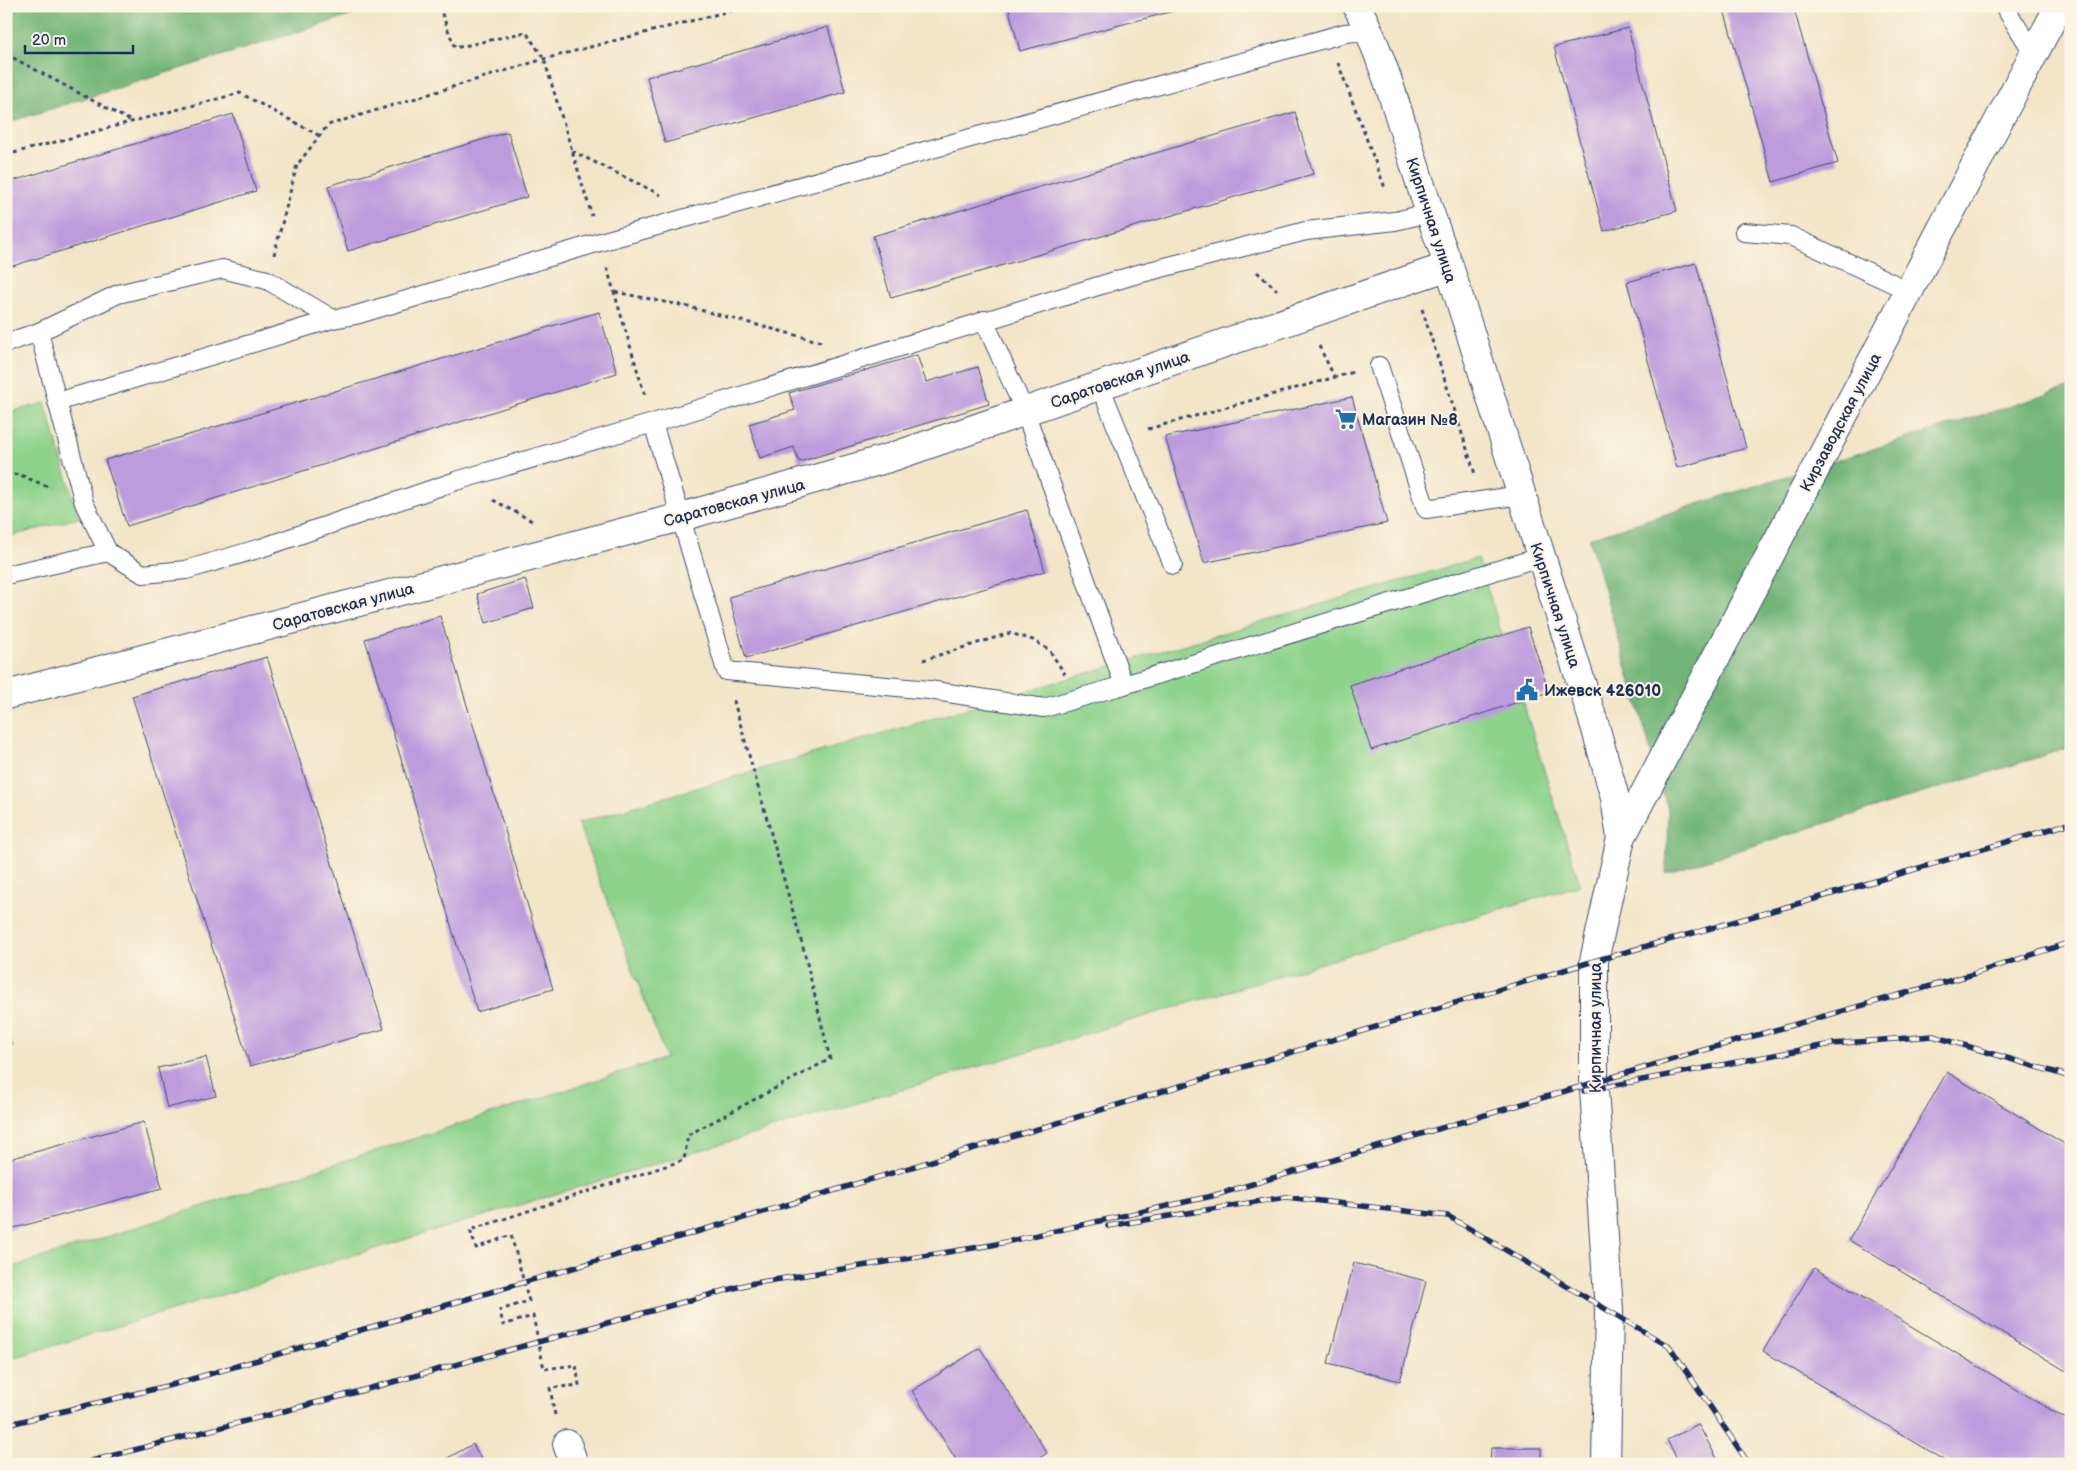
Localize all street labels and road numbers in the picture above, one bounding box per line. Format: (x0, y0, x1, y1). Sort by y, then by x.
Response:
street label: Кирпичная улица (1401, 155, 1460, 286)
street label: Саратовская улица (1049, 348, 1193, 413)
street label: Кирзаводская улица (1797, 350, 1886, 495)
street label: Саратовская улица (662, 475, 808, 531)
street label: Кирпичная улица (1525, 540, 1584, 671)
street label: Саратовская улица (271, 579, 417, 635)
street label: Кирпичная улица (1587, 962, 1606, 1093)

